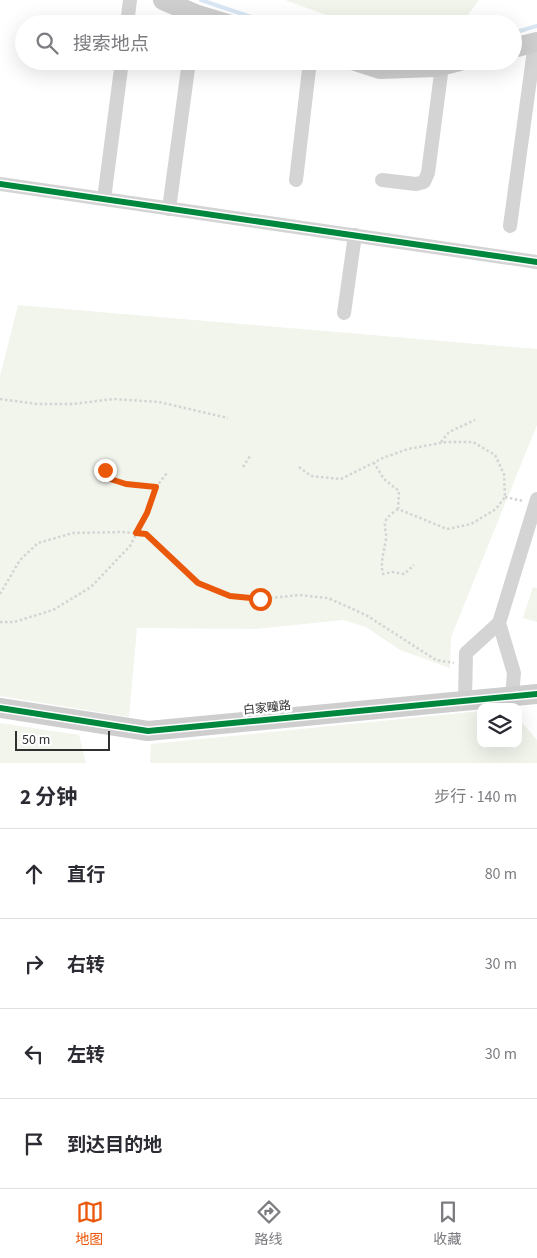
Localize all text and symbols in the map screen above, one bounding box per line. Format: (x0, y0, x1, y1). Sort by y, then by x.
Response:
search box (15, 15, 522, 70)
icon: search (33, 29, 61, 57)
text: 搜索地点 (73, 31, 149, 58)
route end (94, 459, 117, 482)
route start (249, 588, 272, 611)
street label: 白家疃路 (242, 697, 292, 719)
map controls (477, 703, 522, 748)
button: layers (477, 703, 522, 748)
scale bar (15, 728, 110, 751)
text: 50 m (22, 730, 50, 750)
text: 2 分钟 (20, 782, 77, 812)
text: 步行 · 140 m (434, 786, 517, 808)
icon: ahead (20, 860, 48, 888)
text: 直行 (67, 862, 105, 889)
text: 80 m (485, 863, 517, 885)
icon: right (20, 950, 48, 978)
text: 右转 (67, 952, 105, 979)
text: 30 m (485, 953, 517, 975)
icon: left (20, 1040, 48, 1068)
text: 左转 (67, 1042, 105, 1069)
text: 30 m (485, 1043, 517, 1065)
icon: arrive (20, 1130, 48, 1158)
text: 到达目的地 (67, 1132, 162, 1159)
tab: 地图 (76, 1198, 104, 1250)
tab: 路线 (255, 1198, 283, 1250)
tab: 收藏 (434, 1198, 462, 1250)

